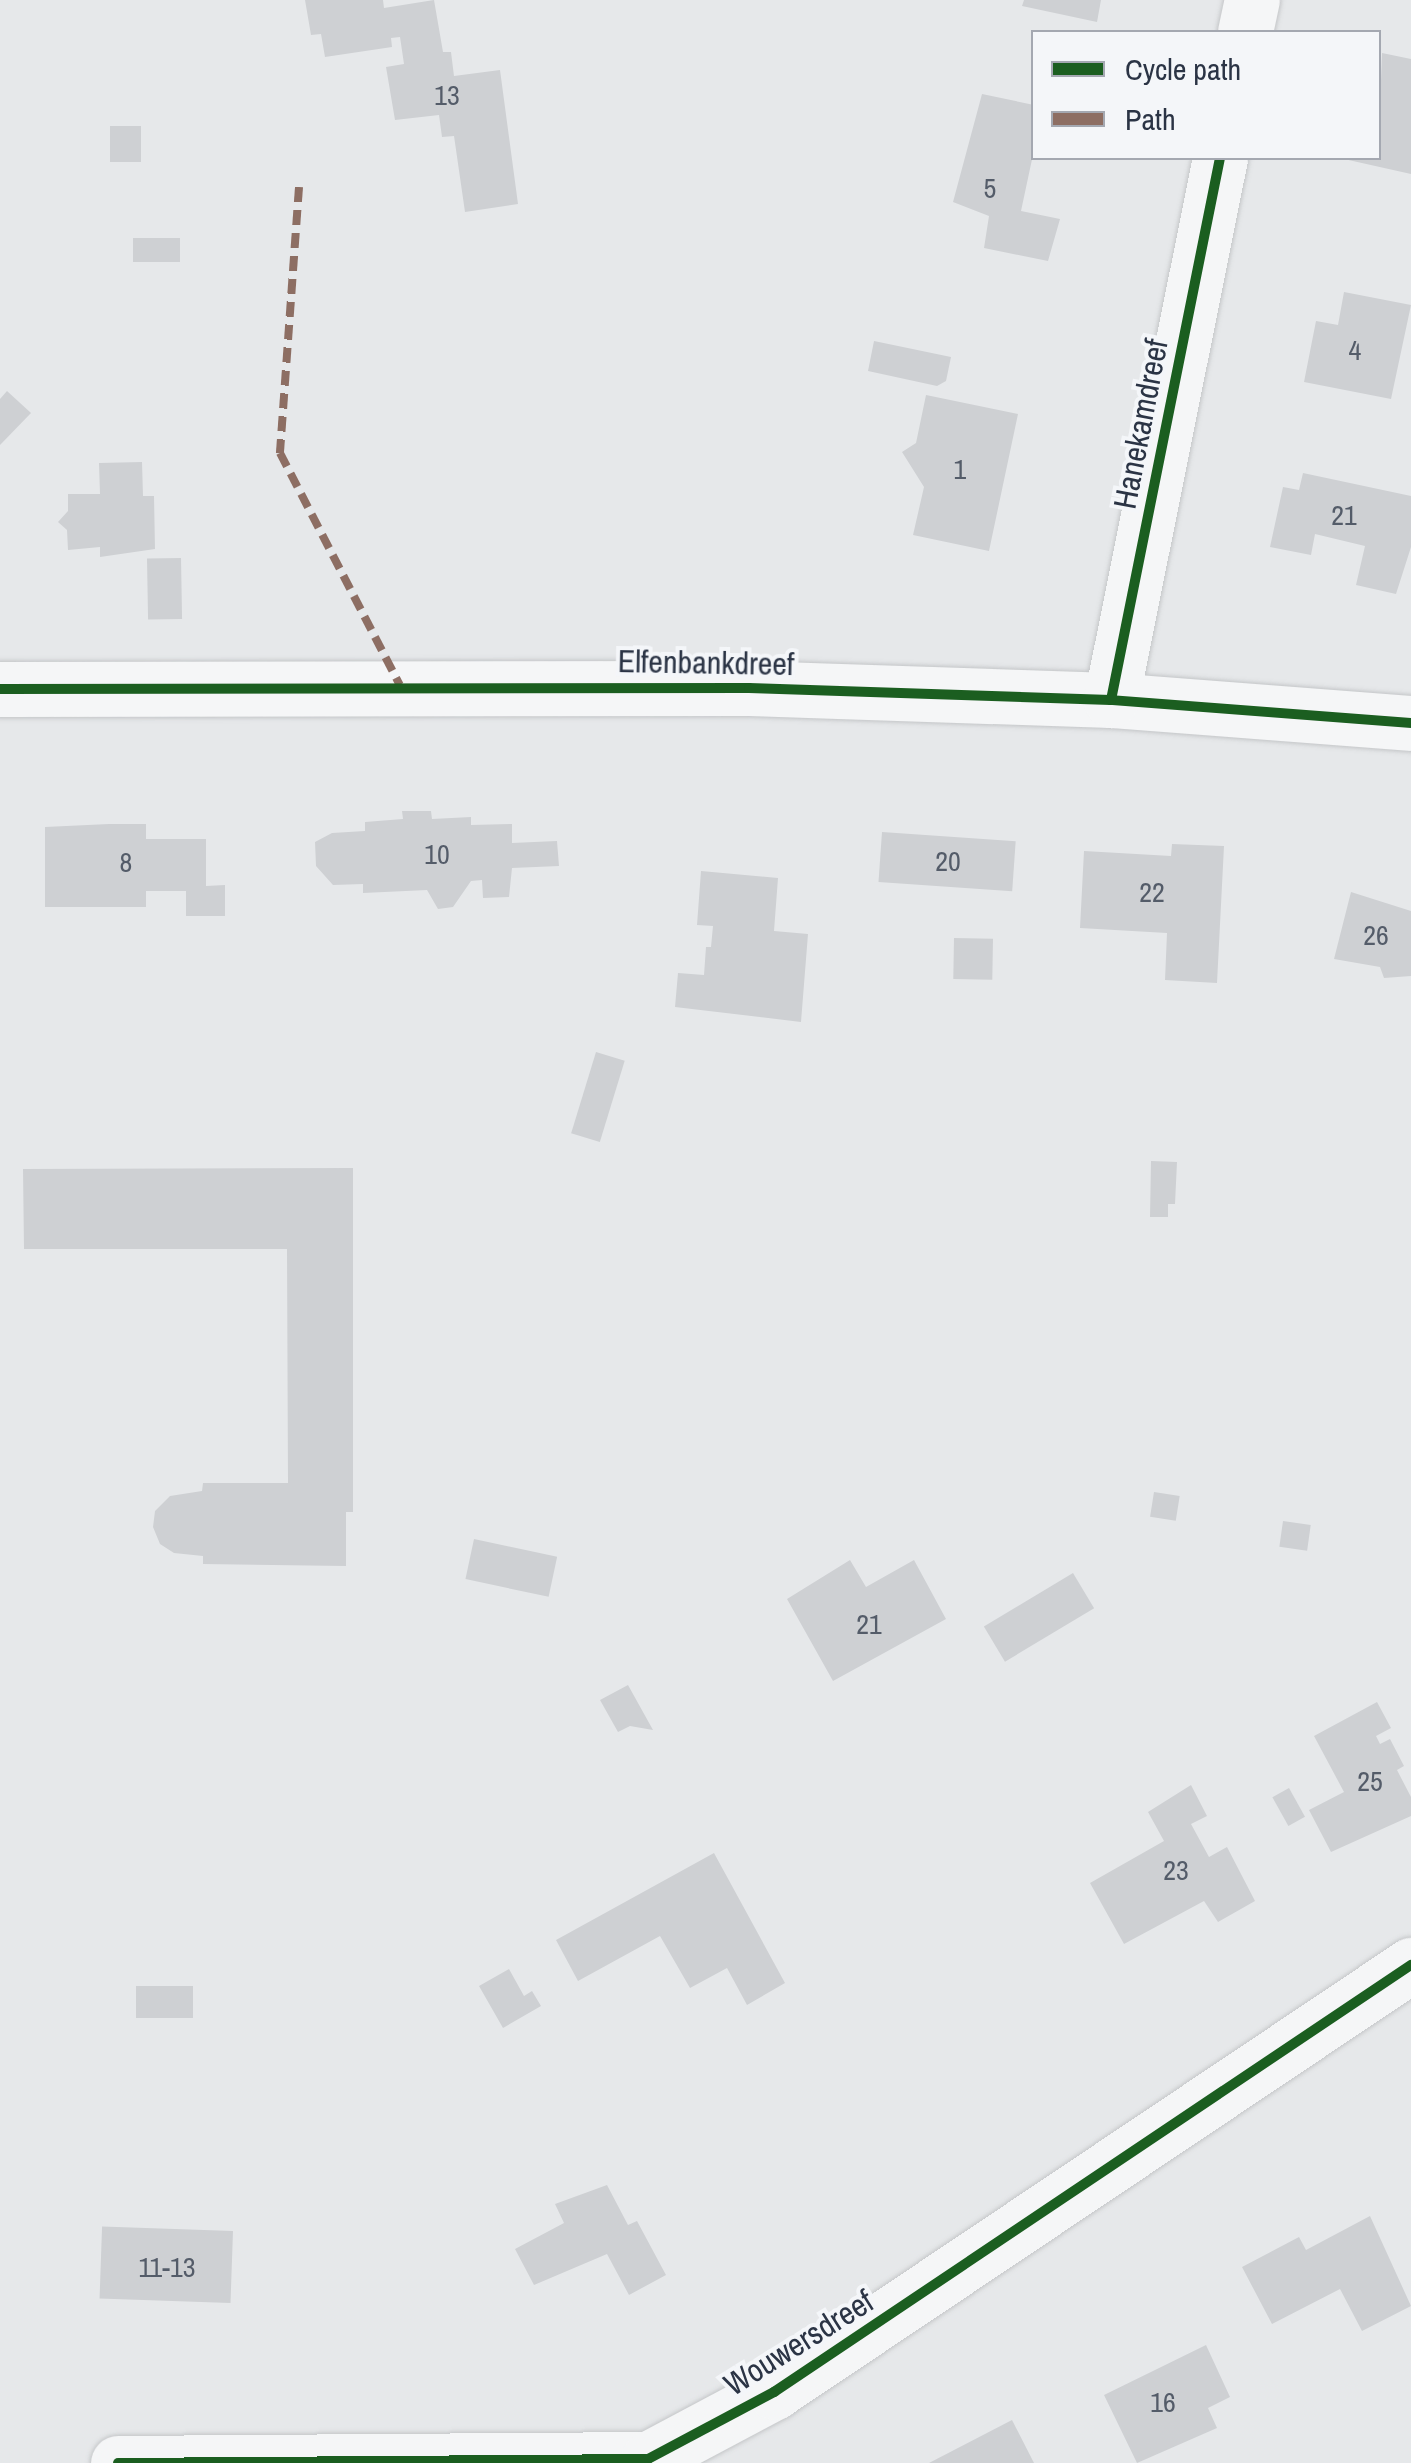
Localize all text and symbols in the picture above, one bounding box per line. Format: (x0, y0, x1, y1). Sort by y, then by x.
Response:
legend (1031, 30, 1381, 160)
text: Cycle path (1125, 49, 1241, 89)
house number: 13 (434, 78, 460, 112)
text: Path (1125, 99, 1176, 139)
house number: 5 (984, 171, 996, 205)
house number: 4 (1349, 333, 1361, 367)
street label: Hanekamdreef (1106, 336, 1176, 512)
house number: 1 (954, 452, 966, 486)
house number: 21 (1331, 498, 1357, 532)
street label: Elfenbankdreef (617, 642, 795, 684)
house number: 10 (424, 837, 450, 871)
house number: 20 (935, 844, 961, 878)
house number: 8 (120, 845, 132, 879)
house number: 22 (1139, 875, 1165, 909)
house number: 26 (1363, 918, 1389, 952)
house number: 21 (856, 1607, 882, 1641)
house number: 25 (1357, 1764, 1383, 1798)
house number: 23 (1163, 1853, 1189, 1887)
house number: 11-13 (138, 2250, 196, 2284)
street label: Wouwersdreef (717, 2282, 881, 2404)
house number: 16 (1150, 2385, 1176, 2419)

